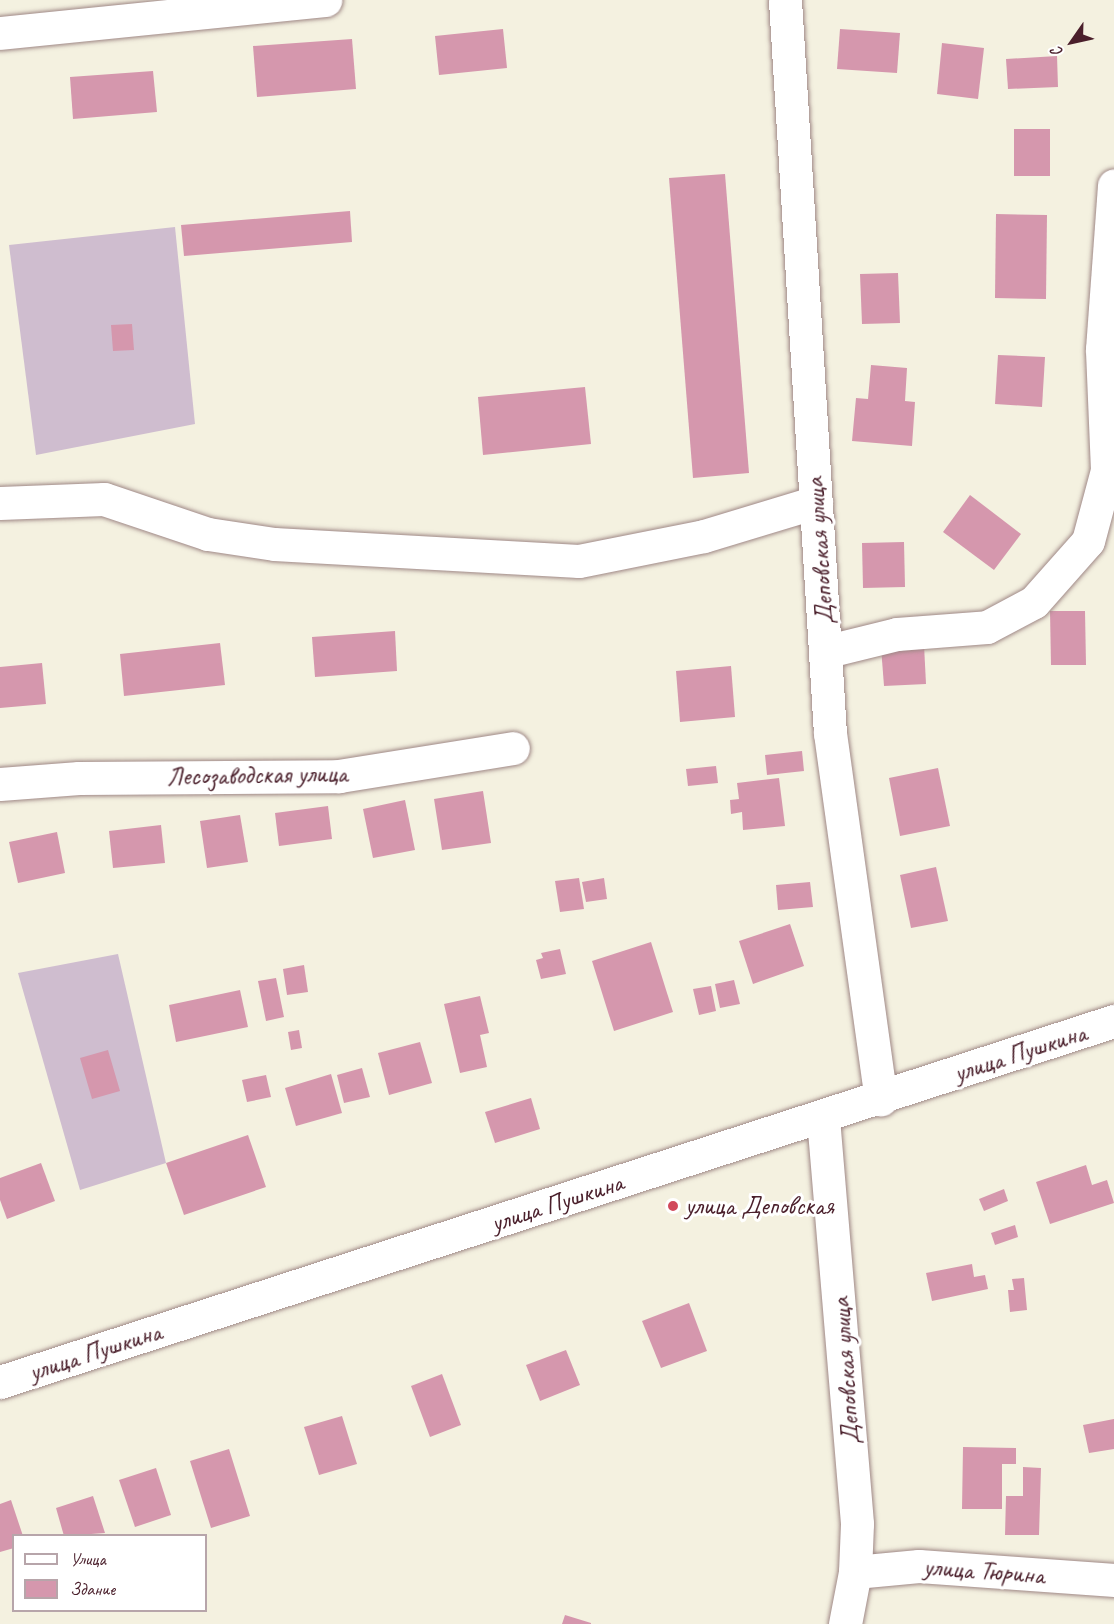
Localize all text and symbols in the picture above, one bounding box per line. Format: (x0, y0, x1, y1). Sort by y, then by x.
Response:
north arrow (1042, 12, 1102, 72)
text: С (1047, 43, 1068, 61)
street label: Деповская улица (799, 475, 841, 627)
street label: Лесозаводская улица (166, 758, 348, 792)
street label: улица Пушкина (949, 1017, 1091, 1089)
street label: улица Пушкина (486, 1167, 628, 1239)
place label: улица Деповская (685, 1190, 835, 1222)
marker: улица Деповская (666, 1199, 680, 1213)
street label: Деповская улица (825, 1295, 867, 1447)
street label: улица Пушкина (24, 1316, 166, 1388)
legend (12, 1534, 207, 1612)
text: Улица (70, 1548, 106, 1570)
street label: улица Тюрина (923, 1551, 1045, 1591)
text: Здание (70, 1578, 115, 1600)

